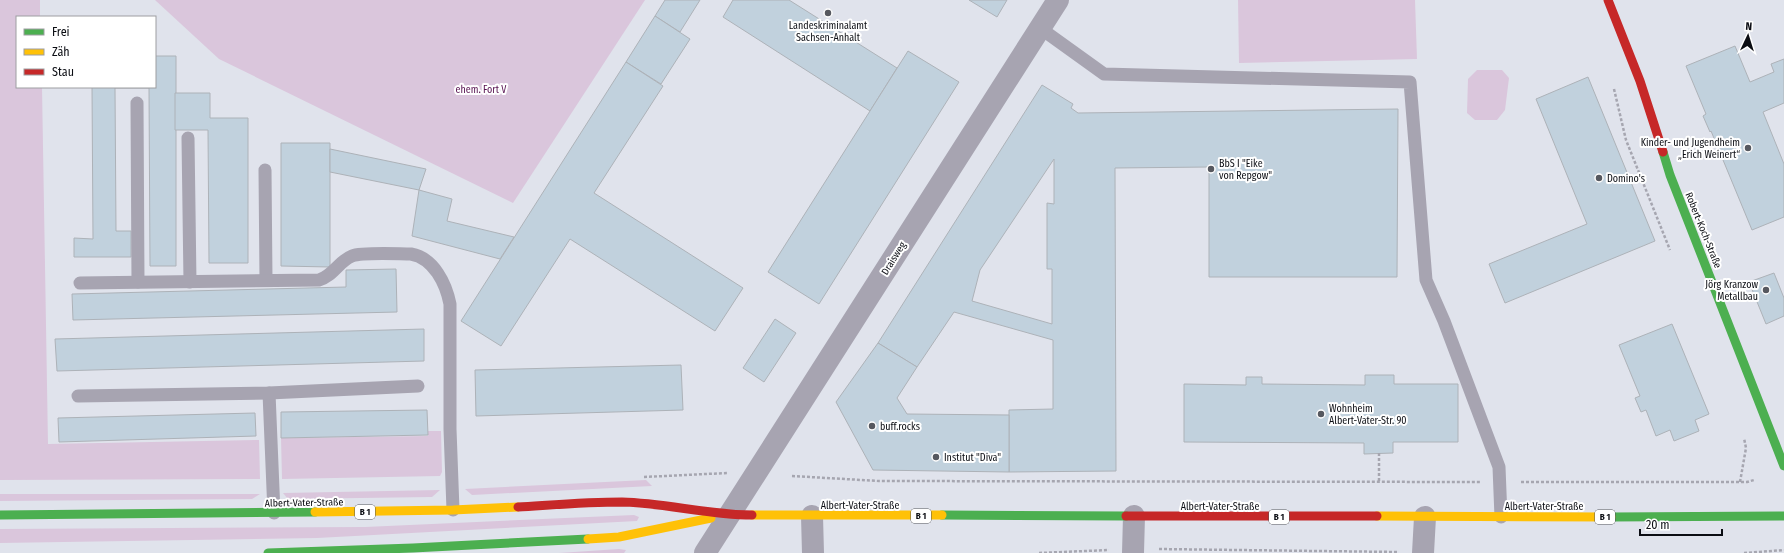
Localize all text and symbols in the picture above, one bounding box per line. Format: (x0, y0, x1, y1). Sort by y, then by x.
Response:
marker: Landeskriminalamt Sachsen-Anhalt (823, 8, 833, 18)
legend (16, 16, 156, 88)
north arrow (1728, 16, 1768, 56)
place label: Landeskriminalamt Sachsen-Anhalt (789, 20, 868, 44)
text: N (1745, 20, 1752, 33)
text: Frei (52, 25, 70, 39)
text: Zäh (52, 45, 70, 59)
text: Stau (52, 65, 74, 79)
park label: ehem. Fort V (456, 84, 507, 96)
place label: Kinder- und Jugendheim „Erich Weinert“ (1641, 137, 1740, 161)
marker: Kinder- und Jugendheim „Erich Weinert“ (1743, 143, 1753, 153)
place label: BbS I "Eike von Repgow" (1219, 158, 1272, 182)
marker: BbS I "Eike von Repgow" (1206, 164, 1216, 174)
marker: Domino's (1594, 173, 1604, 183)
place label: Domino's (1607, 173, 1645, 185)
street label: Robert-Koch-Straße (1682, 191, 1724, 270)
street label: Draisweg (879, 239, 909, 277)
place label: Jörg Kranzow Metallbau (1705, 279, 1758, 303)
marker: Jörg Kranzow Metallbau (1761, 285, 1771, 295)
place label: Wohnheim Albert-Vater-Str. 90 (1329, 403, 1407, 427)
marker: Wohnheim Albert-Vater-Str. 90 (1316, 409, 1326, 419)
marker: buff.rocks (867, 421, 877, 431)
place label: buff.rocks (880, 421, 920, 433)
marker: Institut "Diva" (931, 452, 941, 462)
place label: Institut "Diva" (944, 452, 1001, 464)
street label: Albert-Vater-Straße (265, 496, 344, 510)
street label: Albert-Vater-Straße (821, 500, 899, 512)
street label: Albert-Vater-Straße (1181, 501, 1259, 513)
street label: Albert-Vater-Straße (1505, 501, 1583, 513)
road number: B 1 (355, 505, 375, 519)
road number: B 1 (911, 509, 931, 523)
road number: B 1 (1269, 510, 1289, 524)
road number: B 1 (1595, 510, 1615, 524)
scale bar (1640, 511, 1722, 537)
text: 20 m (1646, 518, 1670, 532)

